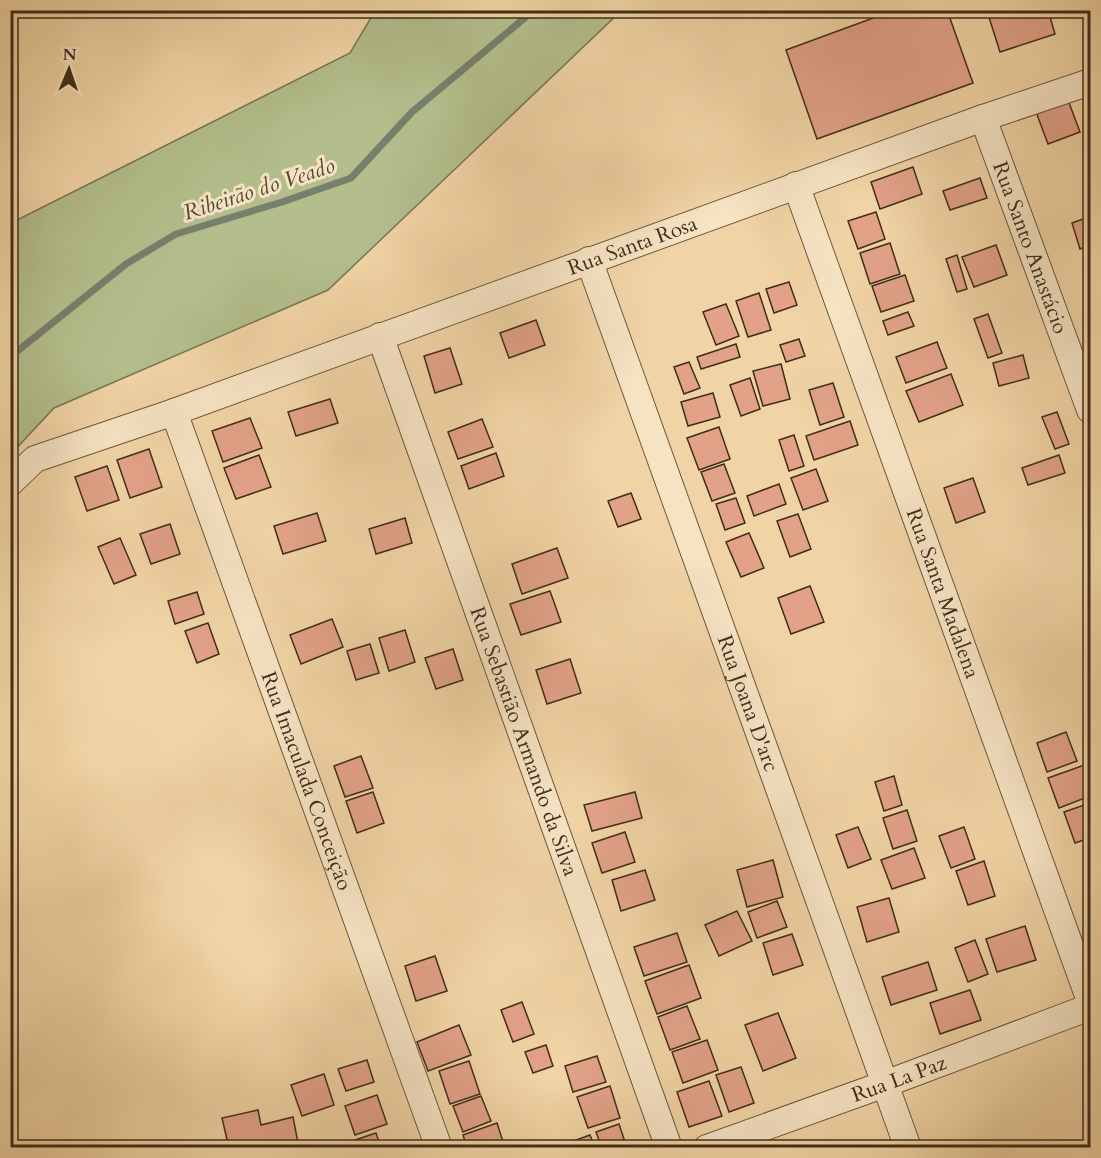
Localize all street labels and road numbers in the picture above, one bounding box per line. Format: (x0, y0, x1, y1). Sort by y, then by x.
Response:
street label: Rua Santo Anastácio (986, 157, 1075, 338)
street label: Rua Santa Rosa (564, 209, 701, 282)
street label: Rua Santa Madalena (899, 504, 987, 682)
street label: Rua Sebastião Armando da Silva (463, 602, 585, 880)
street label: Rua Joana D'arc (710, 631, 786, 776)
street label: Rua Imaculada Conceição (254, 667, 360, 894)
street label: Rua La Paz (847, 1048, 951, 1109)

